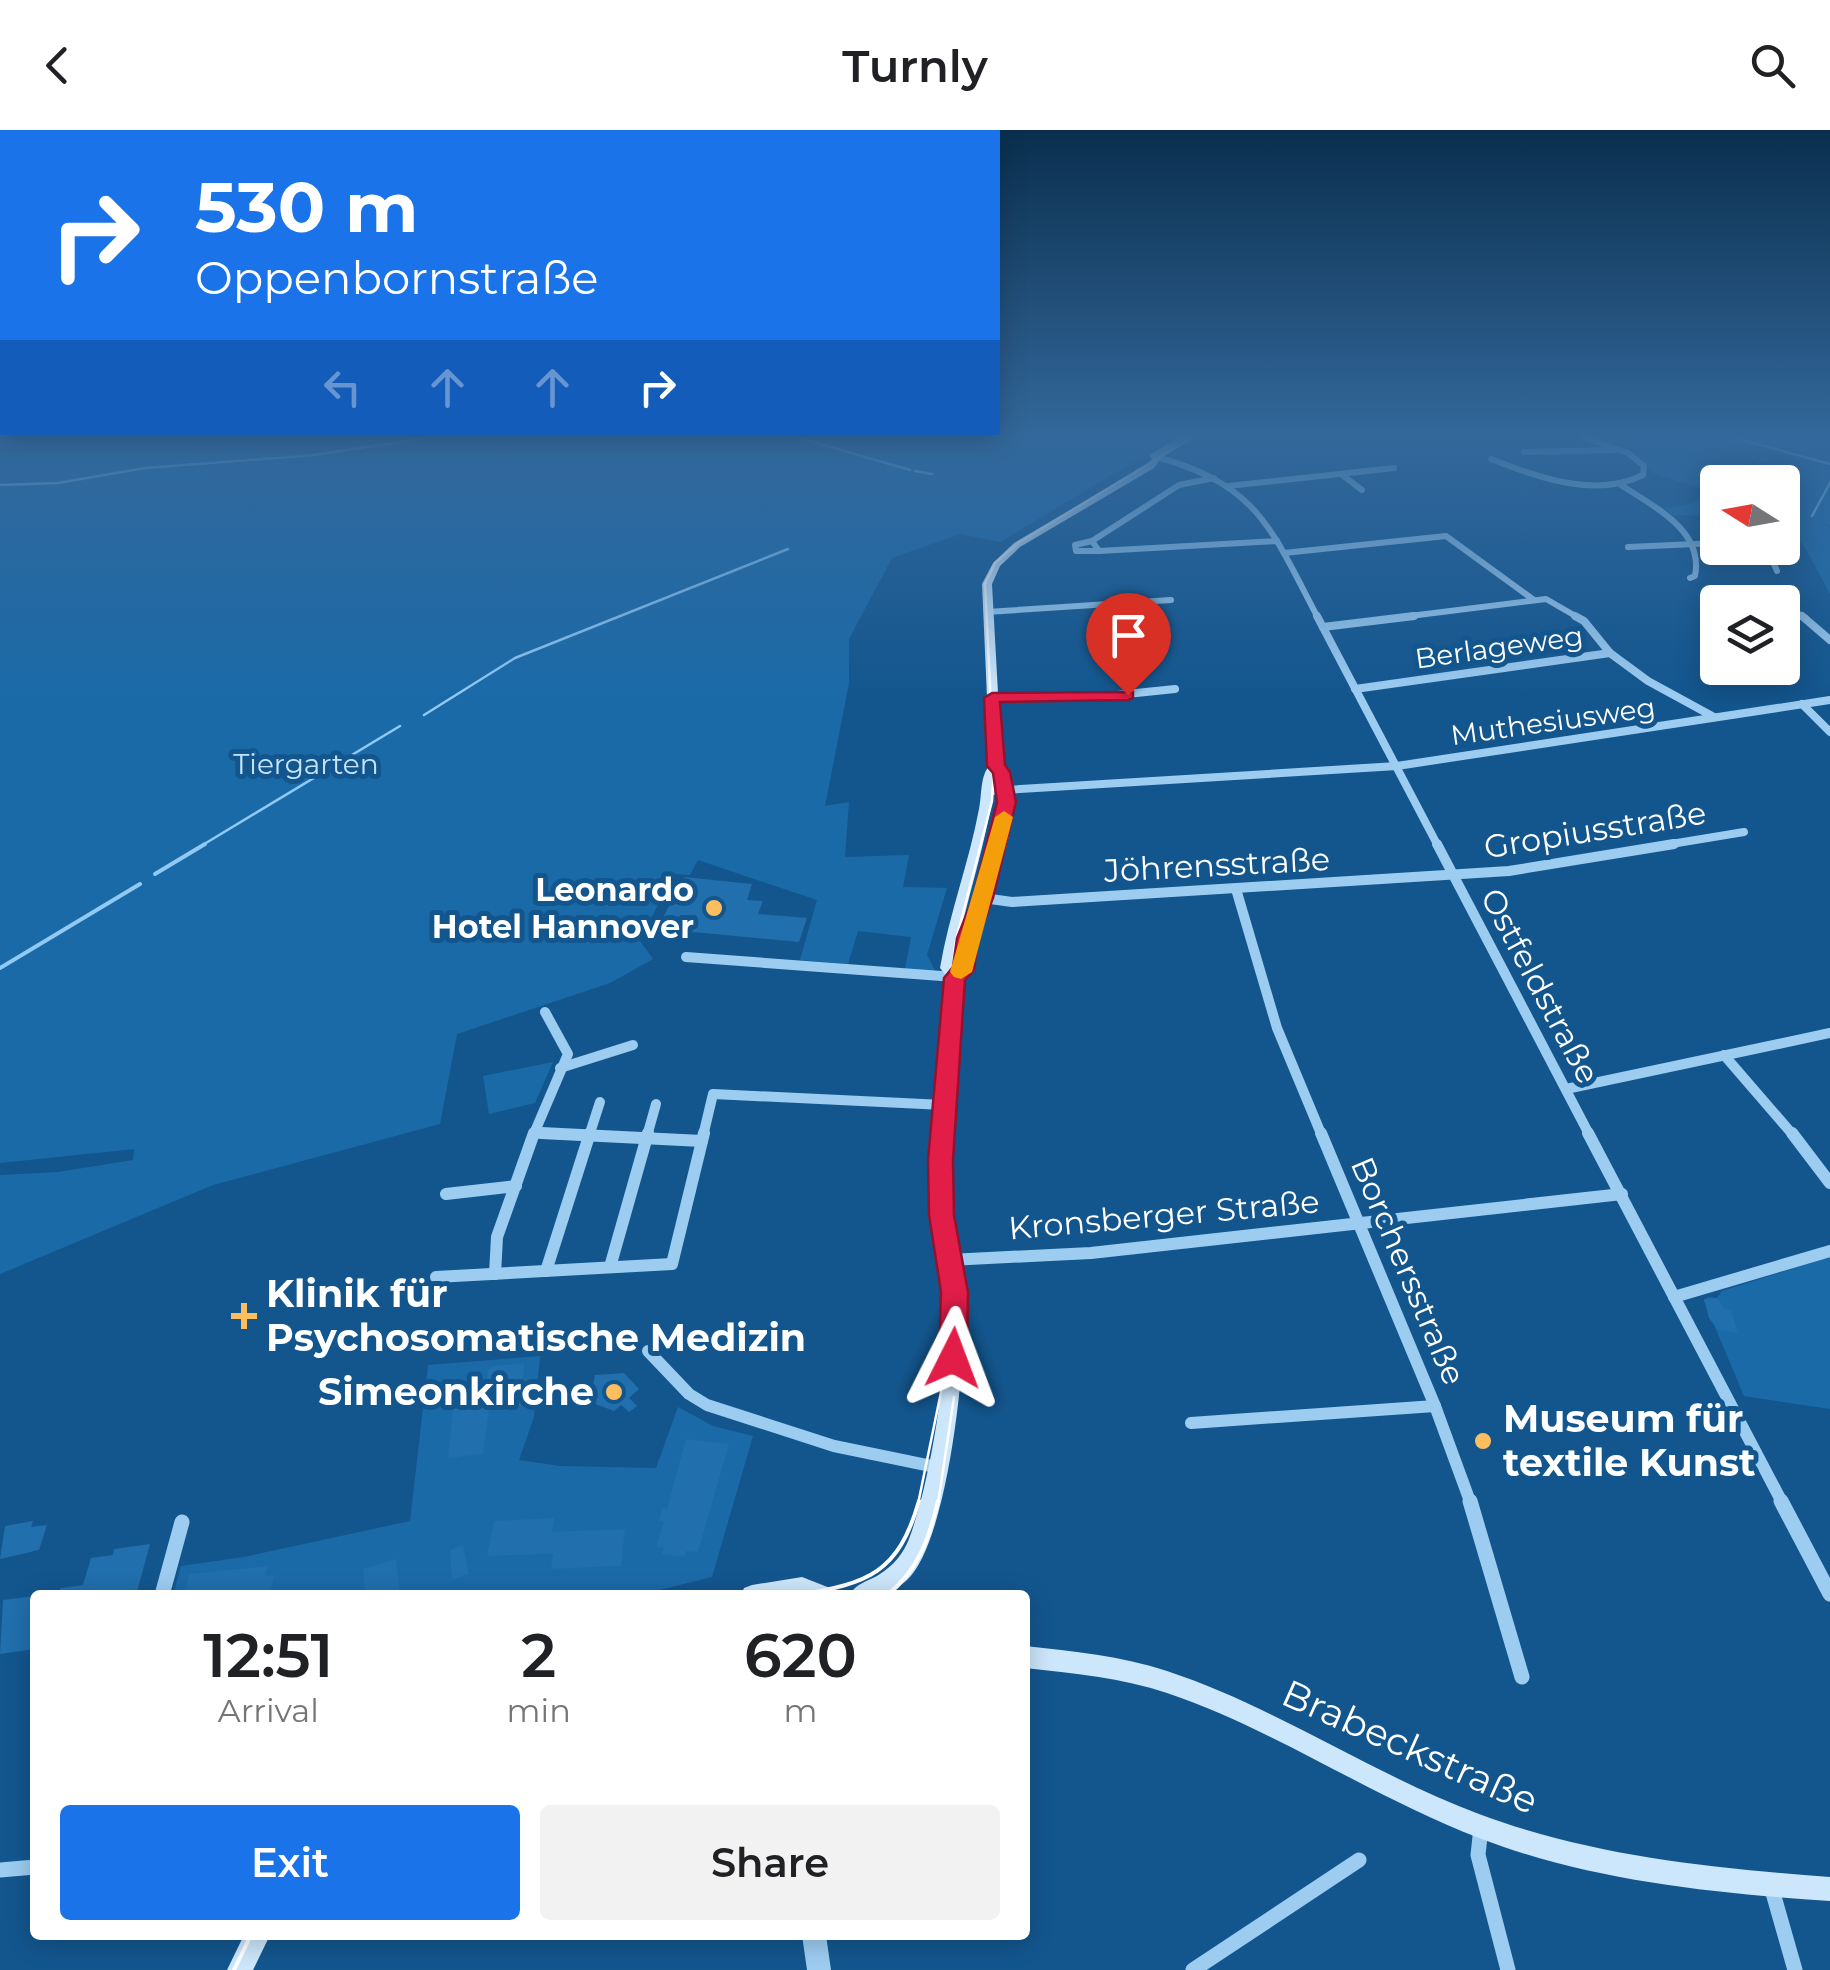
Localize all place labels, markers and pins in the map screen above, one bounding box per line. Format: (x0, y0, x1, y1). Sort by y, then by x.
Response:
pin (1086, 593, 1171, 696)
place label: Leonardo Hotel Hannover (432, 870, 694, 946)
marker: Leonardo Hotel Hannover (703, 897, 725, 919)
place label: Klinik für Psychosomatische Medizin (266, 1270, 806, 1361)
marker: Klinik für Psychosomatische Medizin (231, 1303, 257, 1329)
place label: Simeonkirche (318, 1368, 594, 1415)
marker: Simeonkirche (603, 1381, 625, 1403)
place label: Museum für textile Kunst (1503, 1395, 1756, 1486)
marker: Museum für textile Kunst (1472, 1430, 1494, 1452)

